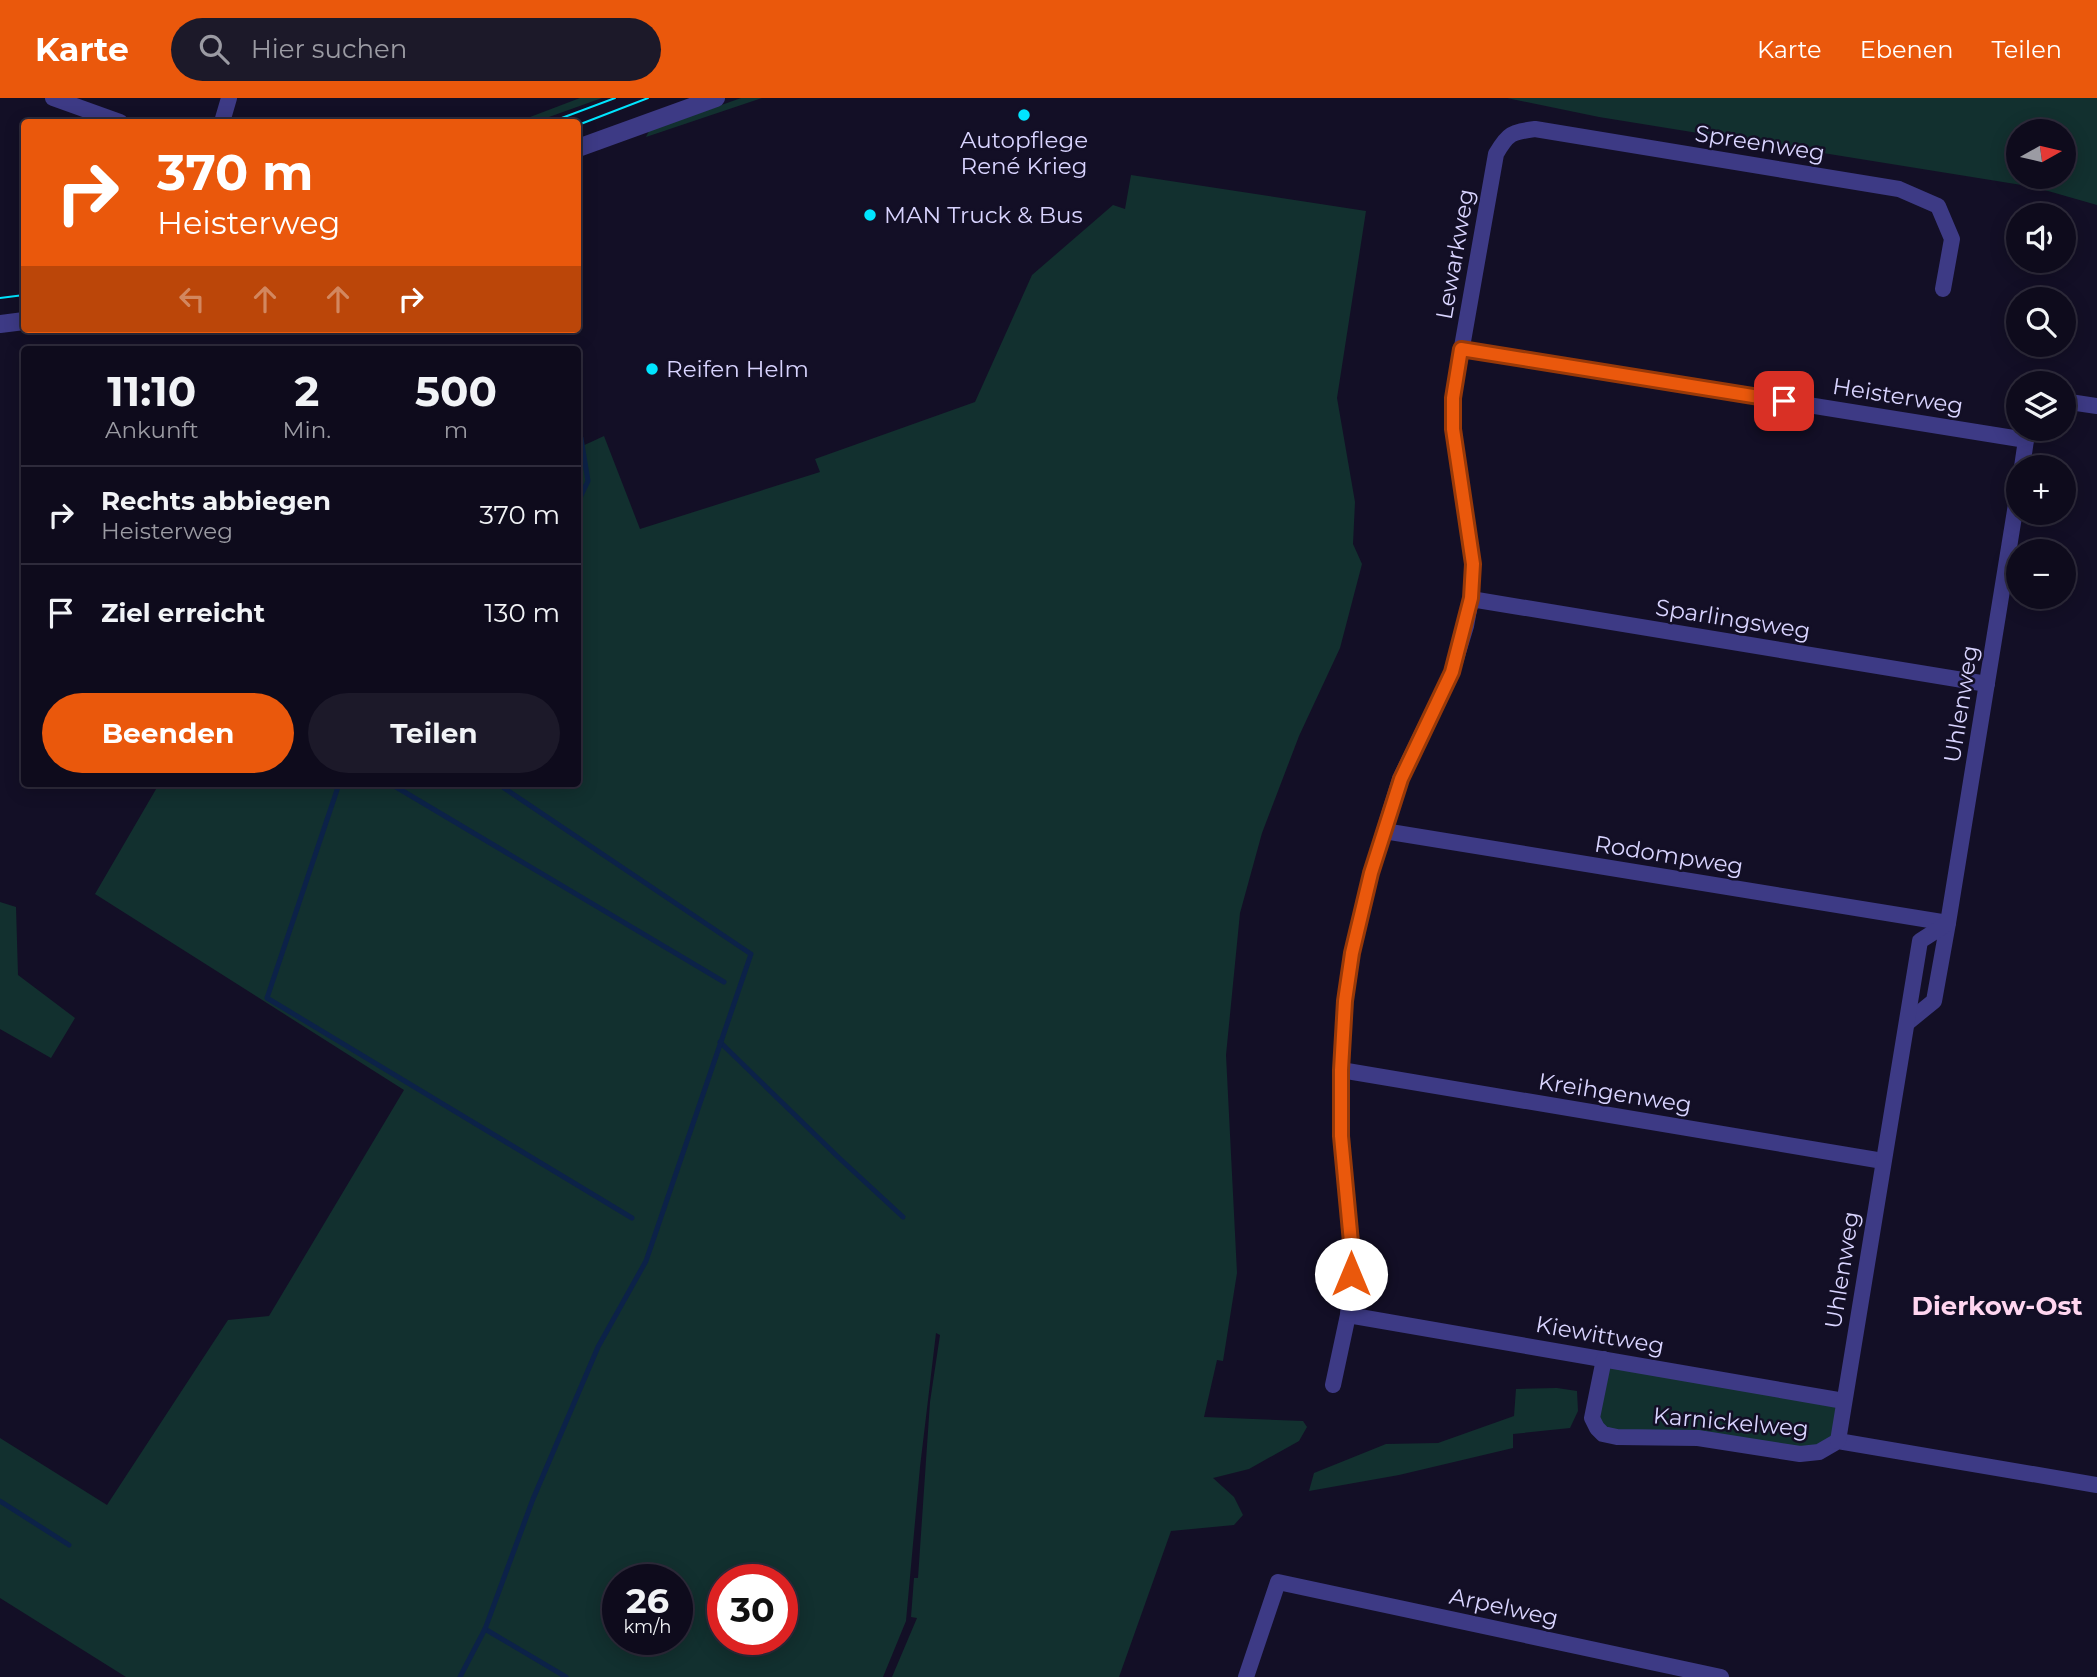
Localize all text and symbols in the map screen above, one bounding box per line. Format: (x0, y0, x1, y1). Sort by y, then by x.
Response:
search box (171, 18, 661, 81)
text: Karte (35, 29, 129, 69)
icon: search (195, 30, 233, 68)
text: Hier suchen (251, 33, 407, 65)
text: Karte (1757, 35, 1822, 64)
text: Ebenen (1860, 35, 1953, 64)
text: Teilen (1991, 35, 2062, 64)
marker: Autopflege René Krieg (1016, 107, 1032, 123)
street label: Spreenweg (1693, 119, 1827, 167)
north arrow (2006, 119, 2076, 189)
map controls (2006, 119, 2076, 609)
place label: Autopflege René Krieg (960, 126, 1088, 180)
text: 370 m (157, 143, 314, 202)
icon: right (42, 147, 133, 238)
street label: Lewarkweg (1430, 187, 1480, 321)
place label: MAN Truck & Bus (884, 201, 1083, 229)
text: Heisterweg (157, 203, 341, 242)
button: sound (2006, 203, 2076, 273)
marker: MAN Truck & Bus (862, 207, 878, 223)
icon: left (173, 280, 211, 318)
icon: ahead (246, 280, 284, 318)
icon: ahead (319, 280, 357, 318)
icon: right (392, 280, 430, 318)
button: search (2006, 287, 2076, 357)
place label: Reifen Helm (666, 355, 809, 383)
marker: Reifen Helm (644, 361, 660, 377)
text: 11:10 (107, 365, 196, 417)
text: 2 (294, 365, 319, 417)
text: 500 (415, 365, 497, 417)
pin (1754, 371, 1814, 431)
button: layers (2006, 371, 2076, 441)
street label: Heisterweg (1831, 372, 1965, 420)
icon: arrive (1765, 382, 1803, 420)
text: Ankunft (105, 416, 199, 444)
text: Min. (283, 416, 331, 444)
text: m (444, 416, 468, 444)
button: + (2006, 455, 2076, 525)
text: Rechts abbiegen (101, 485, 331, 517)
icon: right (42, 496, 80, 534)
text: 370 m (479, 499, 560, 531)
text: Heisterweg (101, 517, 233, 545)
button: − (2006, 539, 2076, 609)
street label: Sparlingsweg (1654, 593, 1812, 645)
icon: arrive (42, 594, 80, 632)
text: Ziel erreicht (101, 597, 265, 629)
text: 130 m (484, 597, 560, 629)
street label: Uhlenweg (1938, 643, 1984, 765)
button: Beenden (42, 693, 294, 773)
button: Teilen (308, 693, 560, 773)
street label: Rodompweg (1593, 829, 1745, 881)
street label: Kreihgenweg (1536, 1067, 1694, 1119)
street label: Uhlenweg (1819, 1209, 1865, 1331)
position arrow (1314, 1237, 1388, 1311)
district label: Dierkow-Ost (1911, 1290, 2083, 1322)
street label: Kiewittweg (1534, 1310, 1666, 1360)
street label: Karnickelweg (1652, 1401, 1810, 1443)
speed limit sign: 30 (707, 1564, 798, 1655)
text: 26 (626, 1579, 669, 1622)
street label: Arpelweg (1447, 1582, 1561, 1632)
text: km/h (623, 1616, 672, 1638)

